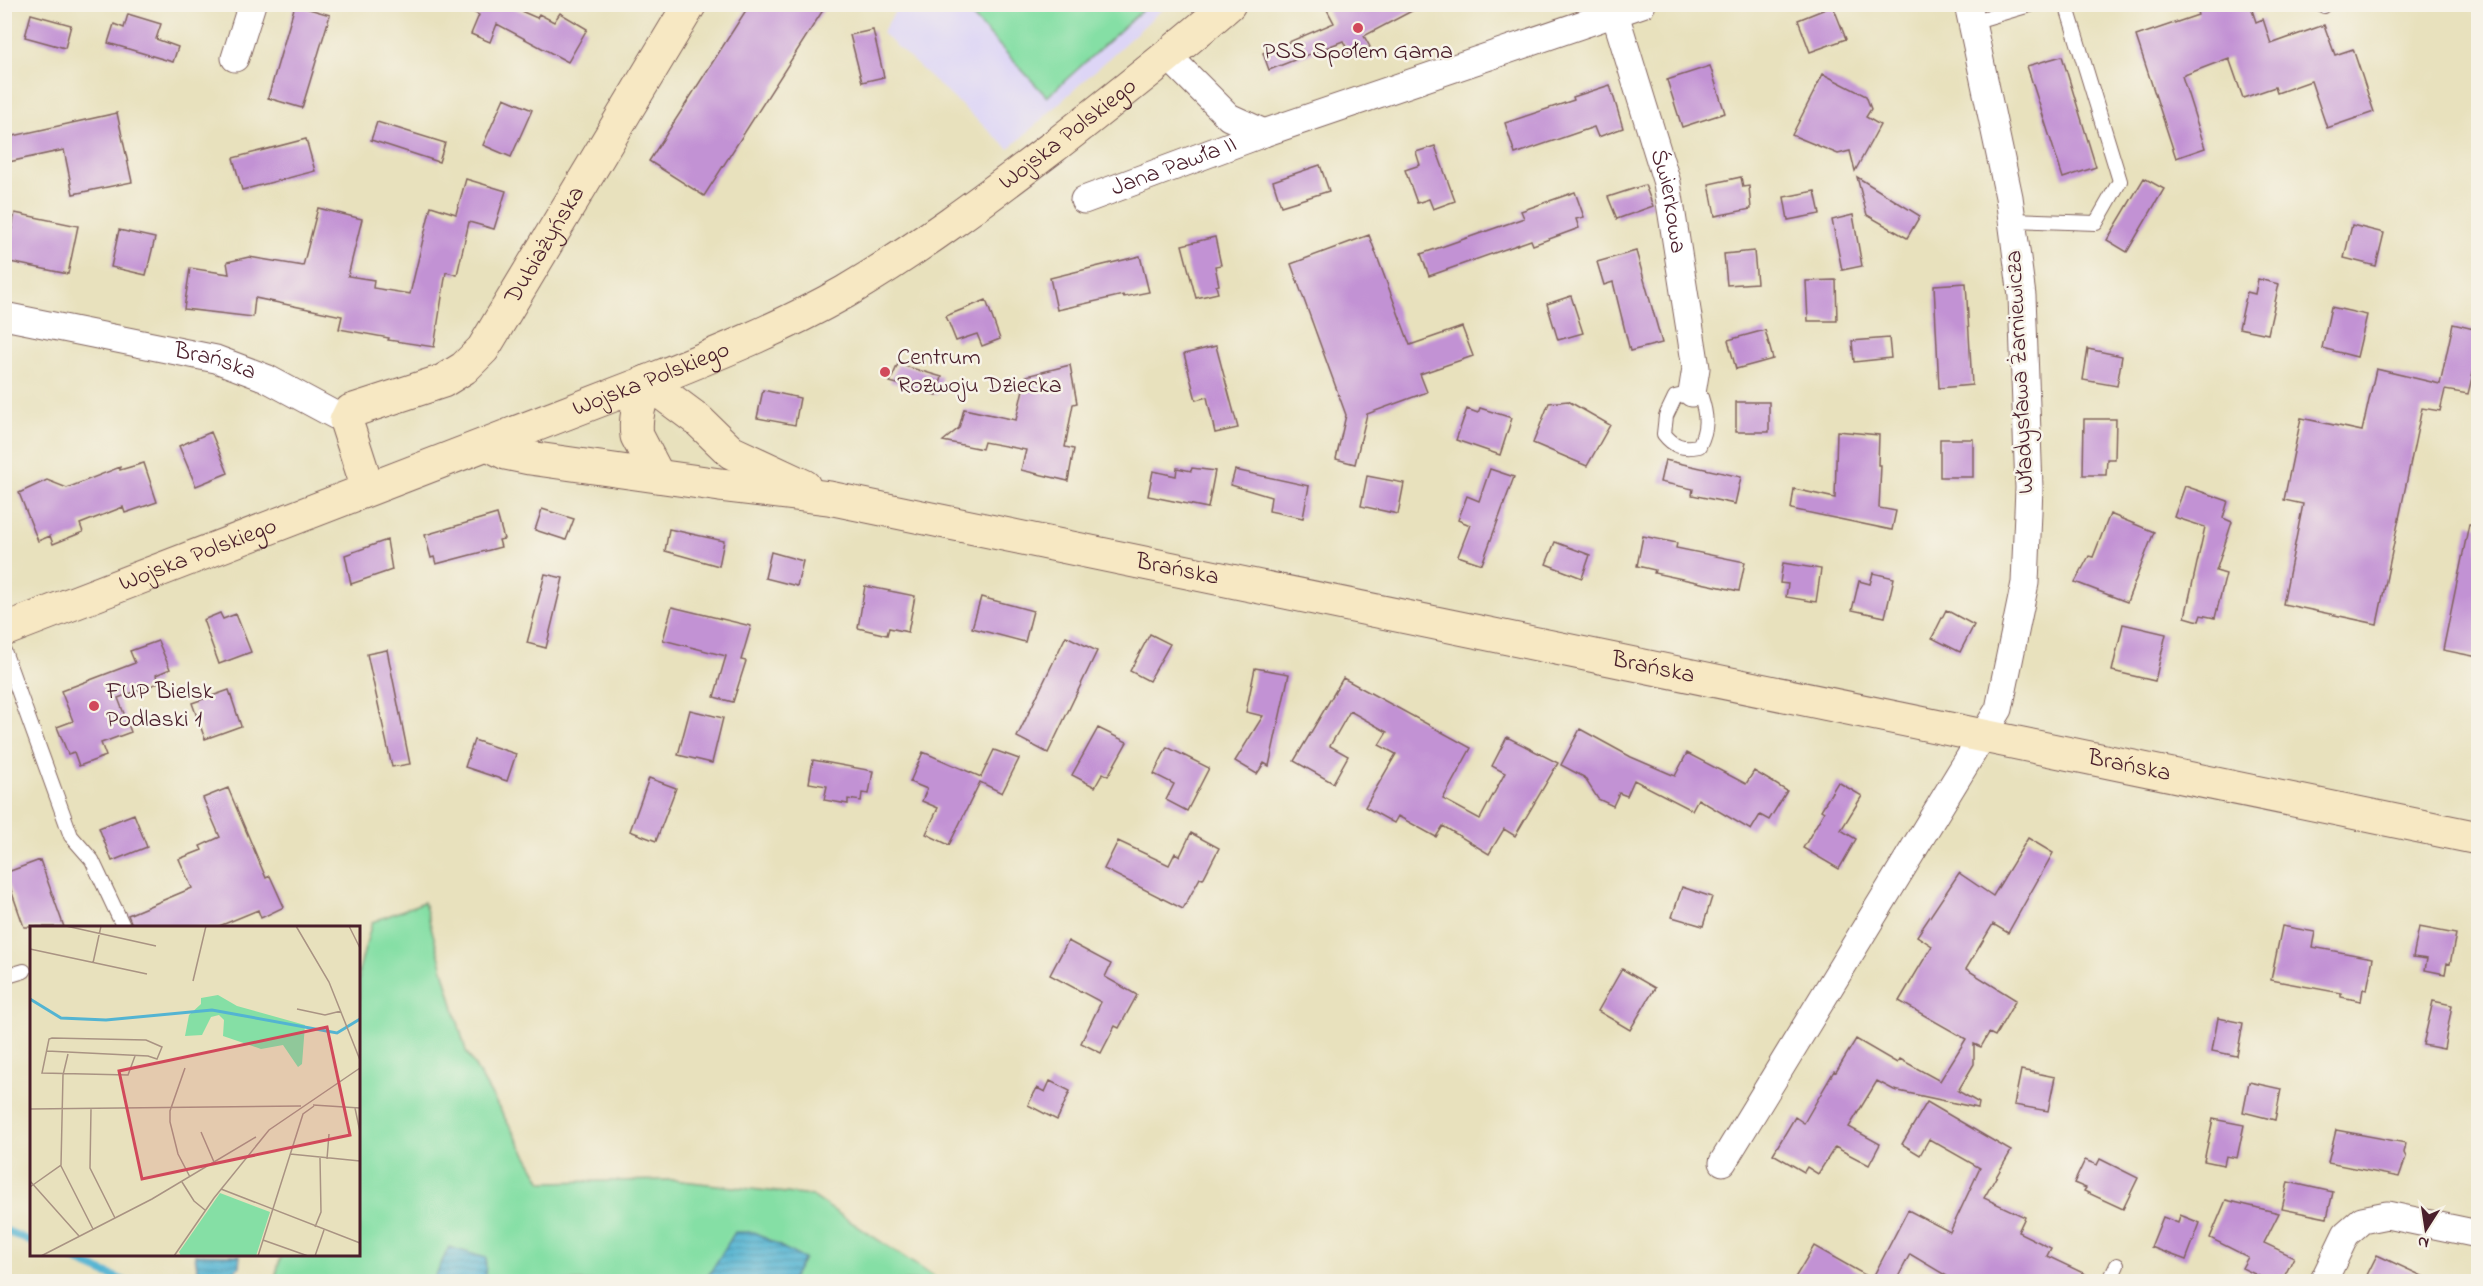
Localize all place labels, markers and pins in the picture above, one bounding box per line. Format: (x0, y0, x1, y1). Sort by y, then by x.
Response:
marker: PSS Społem Gama (1351, 21, 1365, 35)
place label: PSS Społem Gama (1263, 35, 1453, 70)
place label: Centrum Rozwoju Dziecka (897, 341, 1062, 404)
marker: Centrum Rozwoju Dziecka (878, 365, 892, 379)
place label: FUP Bielsk Podlaski 1 (105, 675, 214, 738)
marker: FUP Bielsk Podlaski 1 (87, 699, 101, 713)

